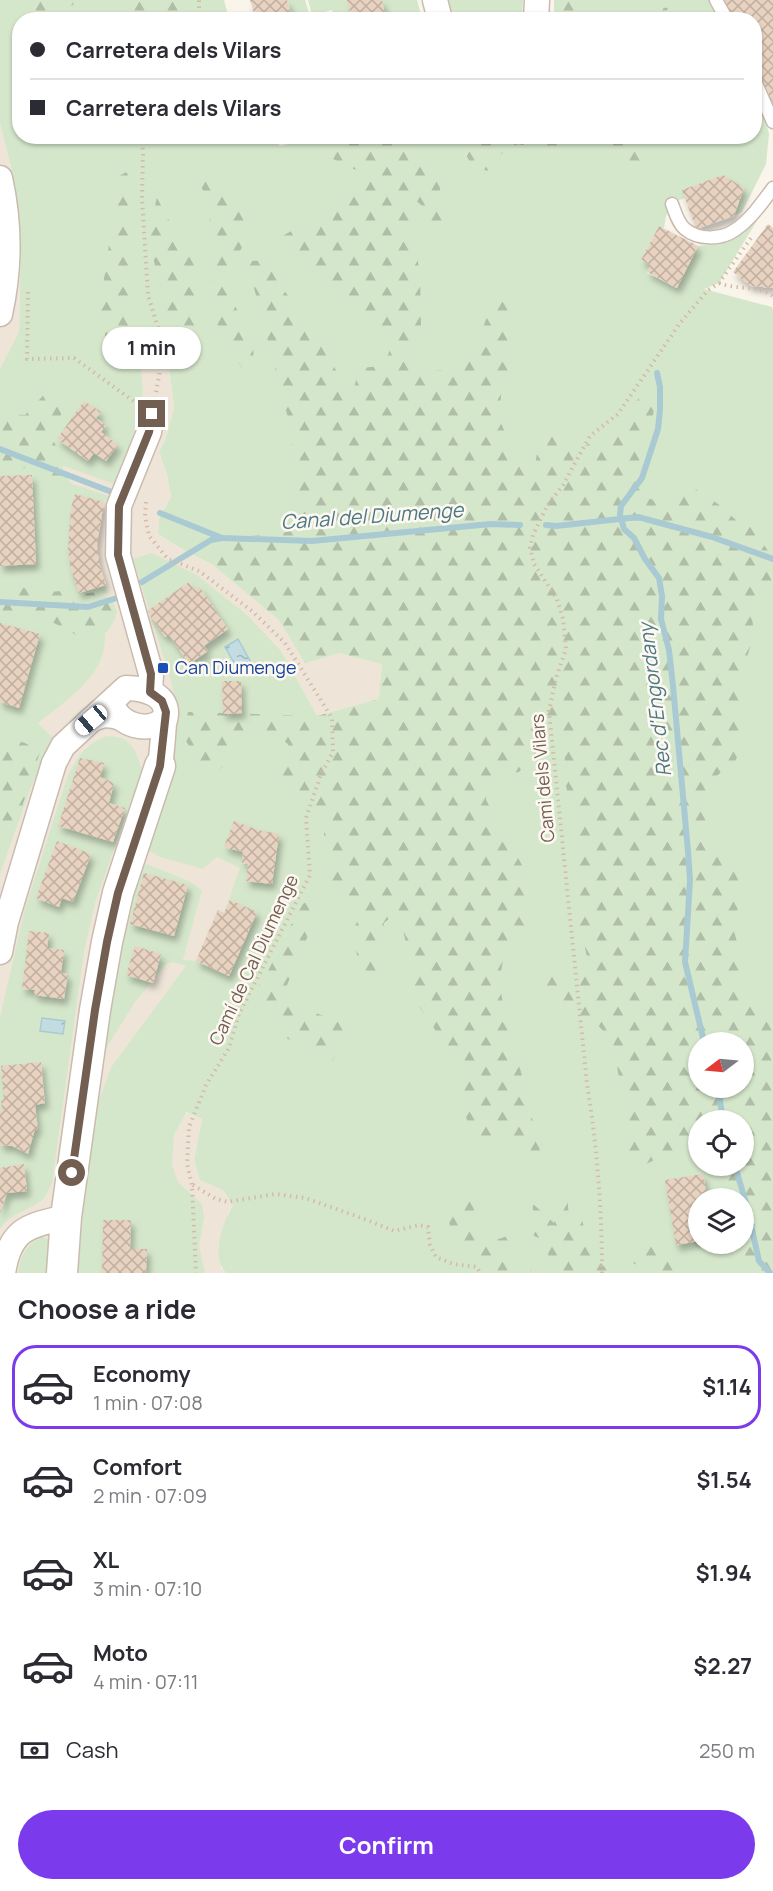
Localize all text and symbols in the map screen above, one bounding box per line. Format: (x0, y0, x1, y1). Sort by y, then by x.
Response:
text: Carretera dels Vilars (66, 35, 281, 65)
text: Carretera dels Vilars (66, 93, 281, 123)
callout: 1 min (102, 327, 201, 369)
text: 1 min (127, 334, 176, 361)
route end (138, 400, 165, 427)
water label: Canal del Diumenge (280, 496, 465, 535)
water label: Rec d'Engordany (631, 619, 677, 778)
place label: Can Diumenge (175, 655, 296, 679)
marker: Can Diumenge (156, 661, 170, 675)
car (71, 702, 111, 738)
street label: Cami dels Vilars (524, 713, 560, 843)
street label: Camí de Cal Diumenge (203, 870, 303, 1049)
north arrow (688, 1032, 754, 1098)
map controls (688, 1032, 754, 1254)
button: locate (688, 1110, 754, 1176)
route start (58, 1159, 85, 1186)
button: layers (688, 1188, 754, 1254)
text: Choose a ride (18, 1290, 196, 1327)
text: Economy (93, 1359, 191, 1389)
icon: car (21, 1360, 75, 1414)
text: $1.14 (702, 1372, 752, 1402)
text: 1 min · 07:08 (93, 1389, 203, 1416)
text: Comfort (93, 1452, 182, 1482)
icon: car (21, 1453, 75, 1507)
text: $1.54 (696, 1465, 752, 1495)
text: 2 min · 07:09 (93, 1482, 207, 1509)
text: XL (93, 1545, 119, 1575)
icon: car (21, 1546, 75, 1600)
text: $1.94 (696, 1558, 752, 1588)
text: 3 min · 07:10 (93, 1575, 202, 1602)
text: Moto (93, 1638, 148, 1668)
icon: car (21, 1639, 75, 1693)
text: $2.27 (694, 1651, 752, 1681)
text: 4 min · 07:11 (93, 1668, 199, 1695)
icon: cash (18, 1734, 51, 1767)
text: Cash (66, 1735, 119, 1765)
text: 250 m (699, 1737, 755, 1764)
button: Confirm (18, 1810, 755, 1879)

